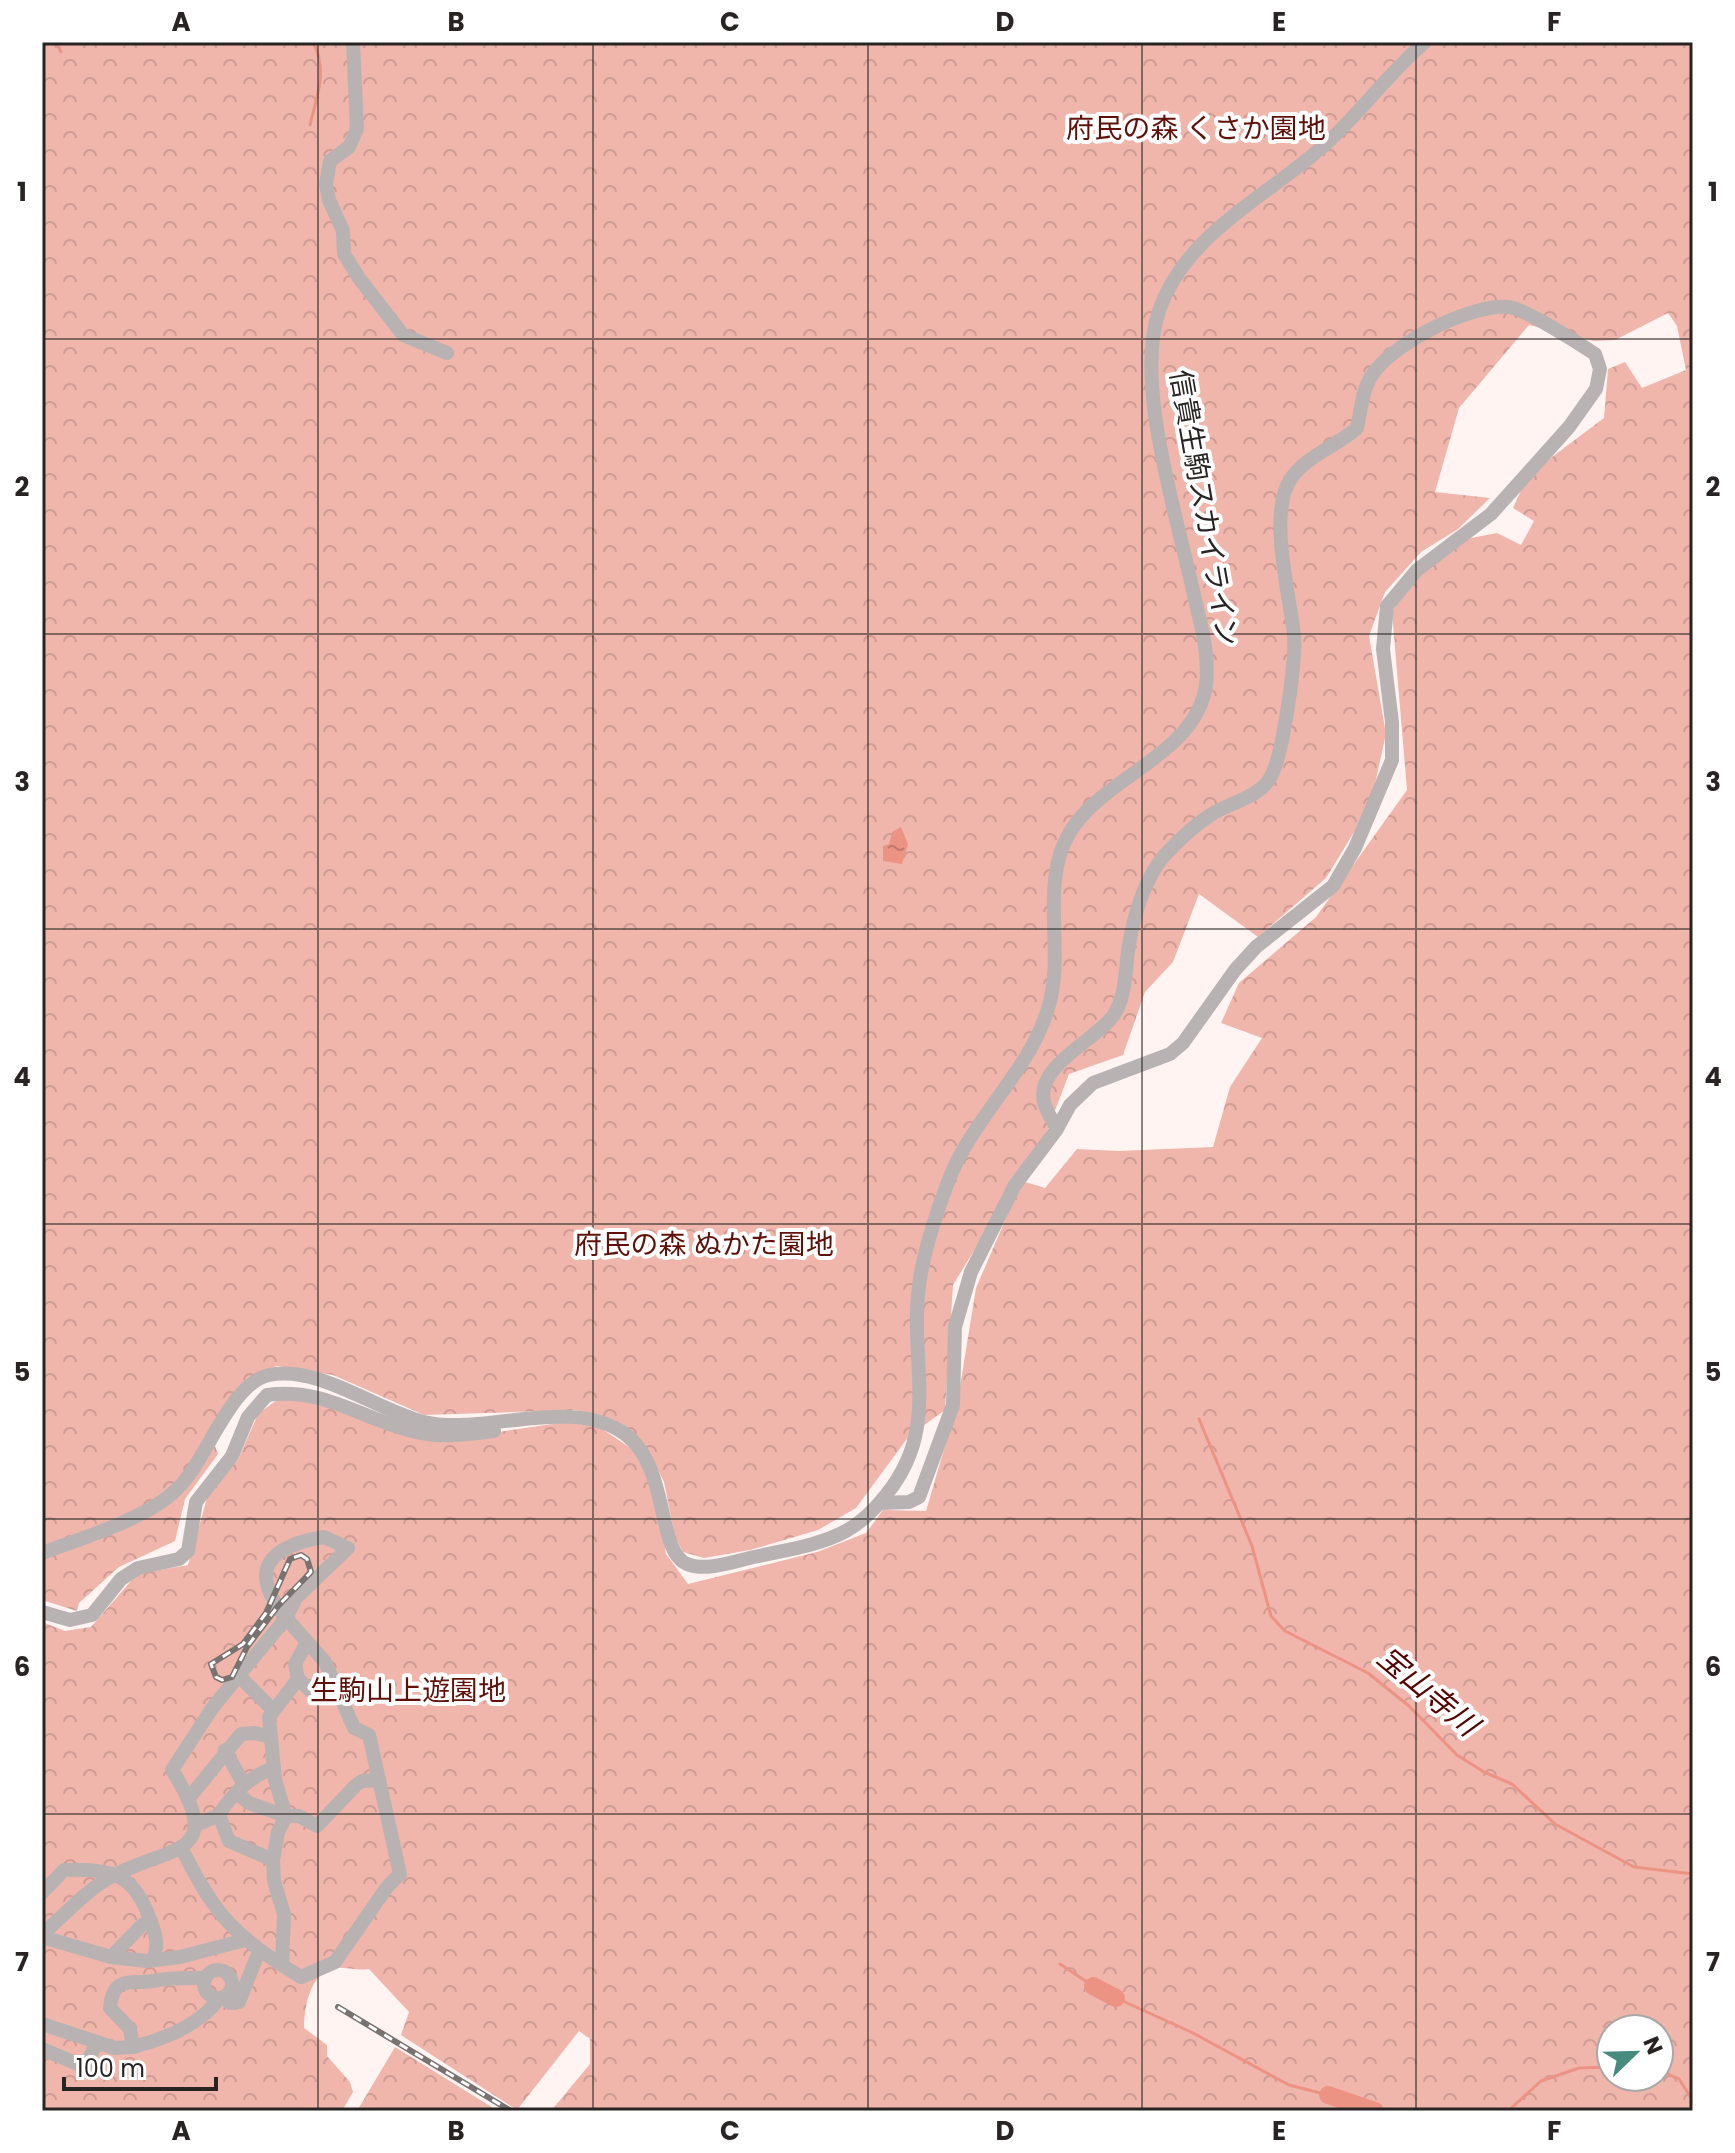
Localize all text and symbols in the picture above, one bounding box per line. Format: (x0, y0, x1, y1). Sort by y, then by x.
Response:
text: A (171, 4, 191, 40)
text: B (447, 4, 465, 40)
text: C (720, 4, 740, 40)
text: D (996, 4, 1015, 40)
text: E (1272, 4, 1286, 40)
text: F (1547, 4, 1561, 40)
park label: 府民の森 くさか園地 (1066, 109, 1326, 148)
text: 1 (17, 174, 27, 210)
text: 1 (1708, 174, 1718, 210)
street label: 信貴生駒スカイライン (1160, 367, 1248, 649)
text: 2 (15, 469, 30, 505)
text: 2 (1706, 469, 1721, 505)
text: 3 (14, 764, 30, 800)
text: 3 (1705, 764, 1721, 800)
text: 4 (13, 1059, 31, 1095)
text: 4 (1704, 1059, 1722, 1095)
park label: 府民の森 ぬかた園地 (574, 1225, 834, 1264)
text: 5 (14, 1354, 30, 1390)
text: 5 (1705, 1354, 1721, 1390)
water label: 宝山寺川 (1368, 1636, 1490, 1748)
text: 6 (14, 1649, 30, 1685)
text: 6 (1705, 1649, 1721, 1685)
park label: 生駒山上遊園地 (310, 1671, 506, 1710)
text: 7 (15, 1944, 29, 1980)
text: 7 (1706, 1944, 1720, 1980)
north arrow (1595, 2013, 1675, 2093)
text: N (1635, 2032, 1670, 2059)
scale bar (64, 2041, 216, 2091)
text: 100 m (76, 2052, 145, 2085)
text: A (171, 2113, 191, 2149)
text: B (447, 2113, 465, 2149)
text: C (720, 2113, 740, 2149)
text: D (996, 2113, 1015, 2149)
text: E (1272, 2113, 1286, 2149)
text: F (1547, 2113, 1561, 2149)

